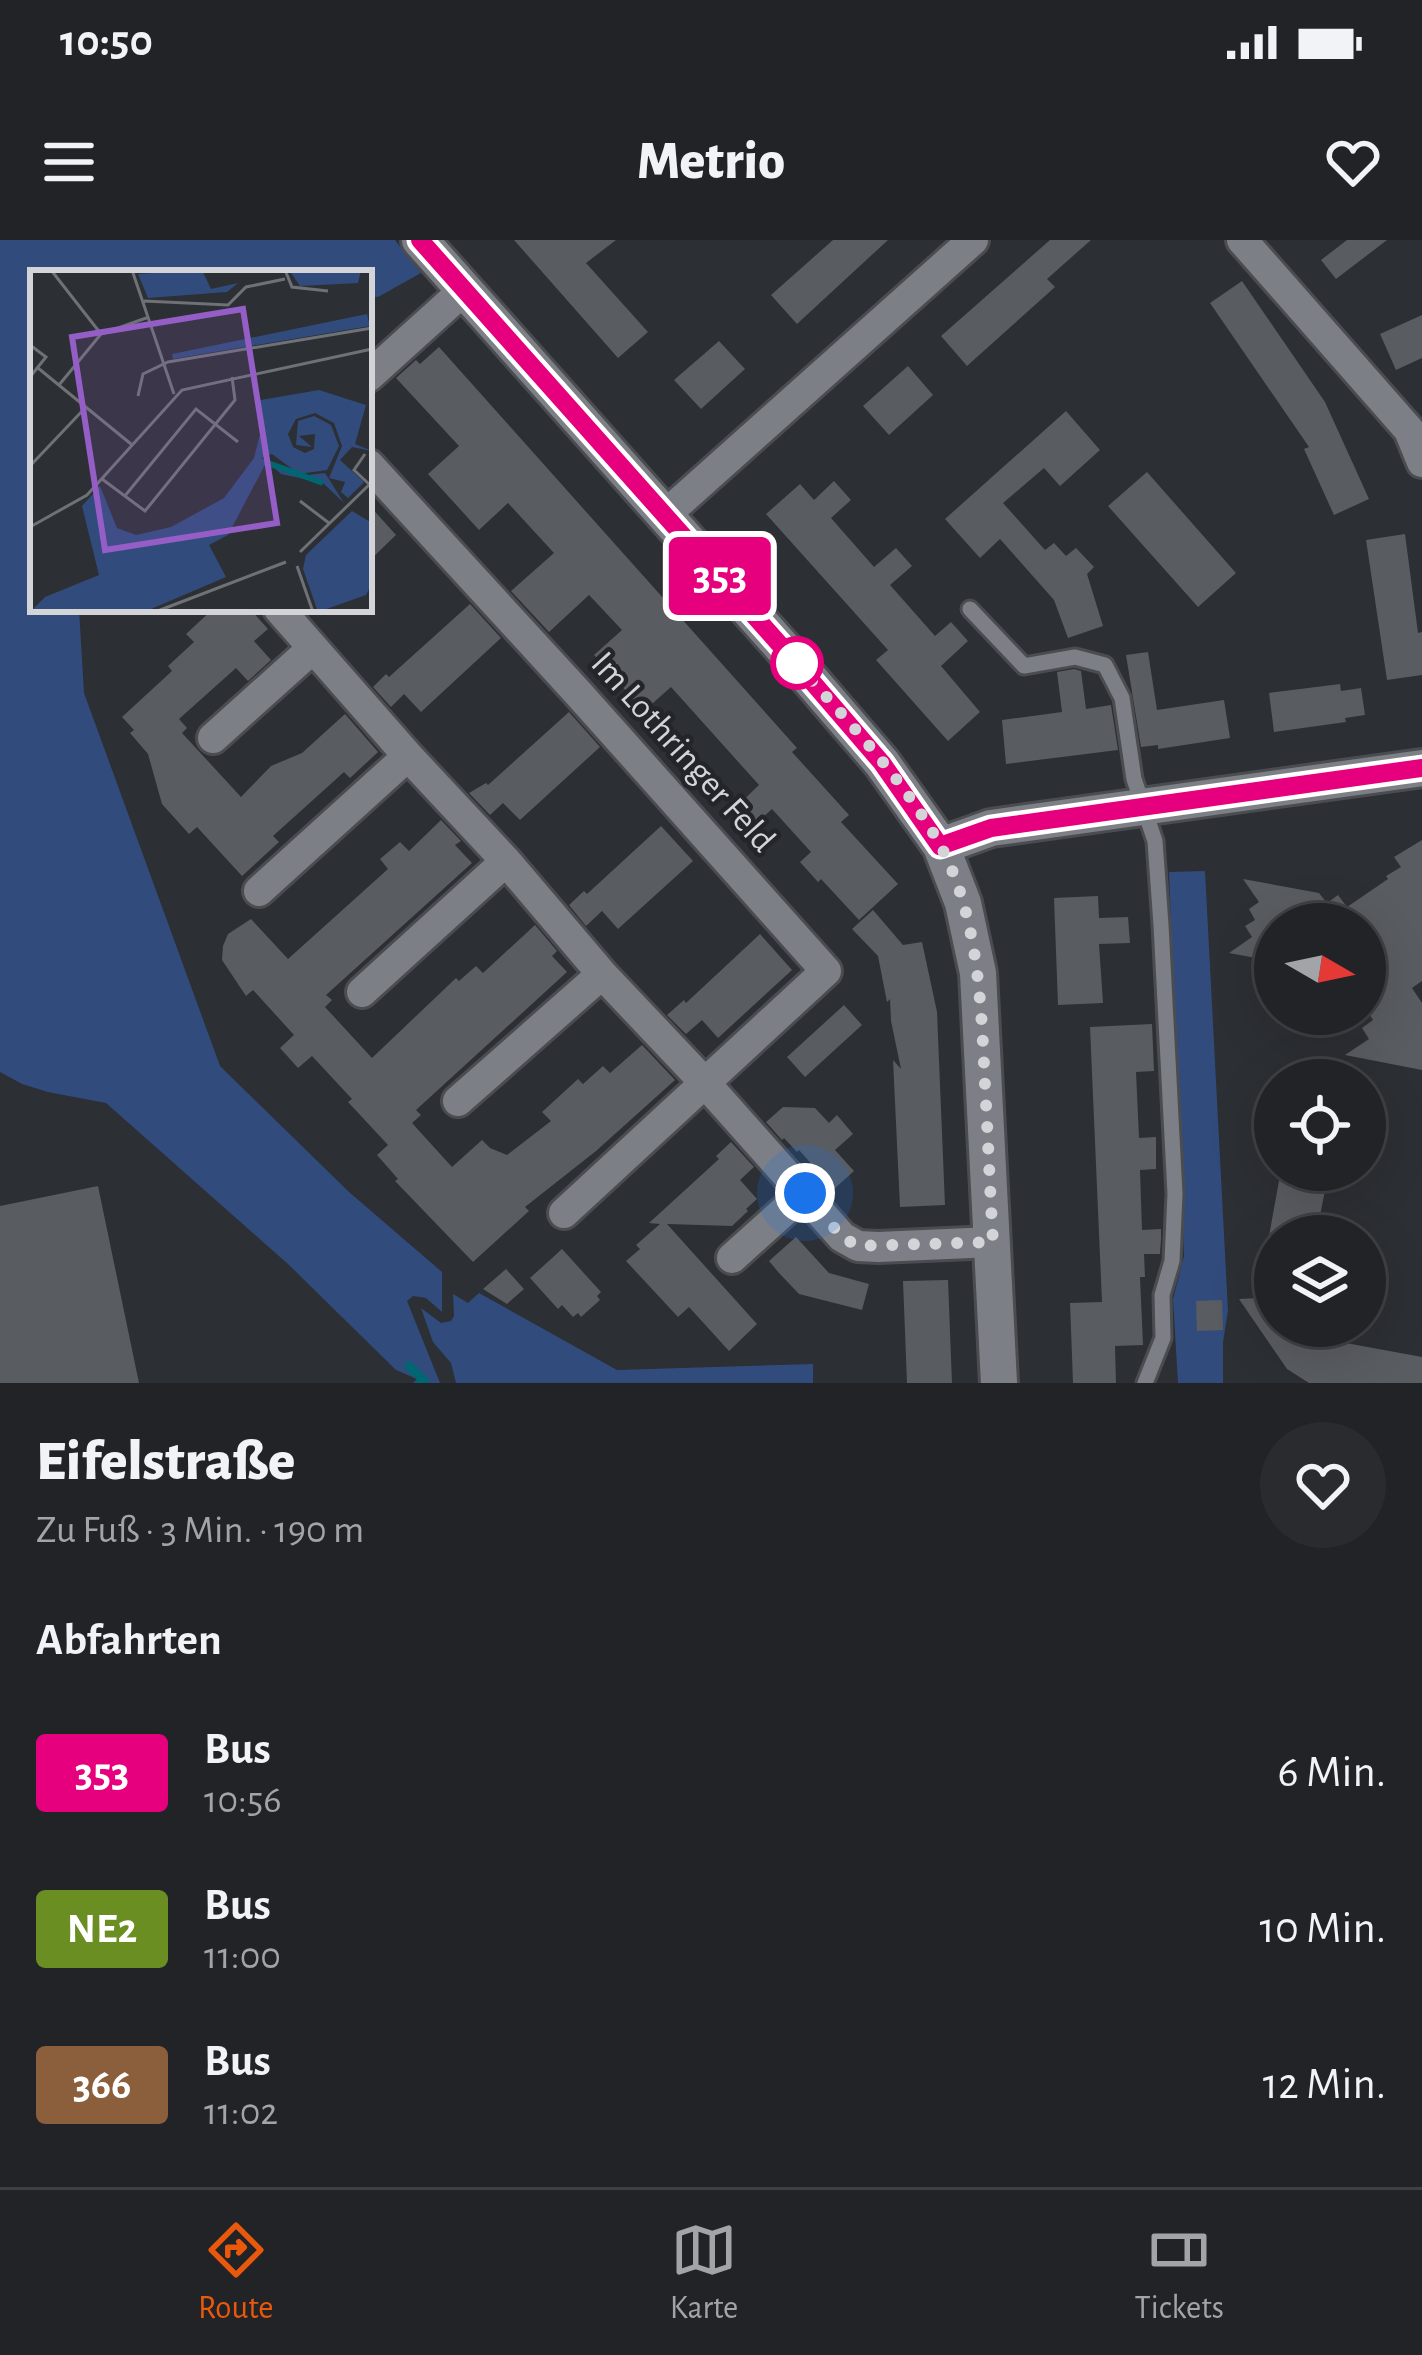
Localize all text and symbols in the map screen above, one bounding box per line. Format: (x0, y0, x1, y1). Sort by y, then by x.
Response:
text: 10:50 (60, 19, 153, 64)
icon: menu (36, 129, 102, 195)
icon: heart (1320, 129, 1386, 195)
text: Metrio (637, 135, 785, 189)
inset map (30, 270, 372, 612)
line badge: 353 (651, 537, 789, 615)
text: 353 (693, 555, 747, 597)
unlabelled marker (772, 638, 822, 688)
street label: Im Lothringer Feld (584, 645, 782, 859)
north arrow (1254, 903, 1386, 1035)
map controls (1254, 903, 1386, 1347)
button: locate (1254, 1059, 1386, 1191)
your location (775, 1163, 835, 1223)
button: layers (1254, 1215, 1386, 1347)
button: heart (1260, 1422, 1386, 1548)
text: Eifelstraße (36, 1433, 295, 1490)
text: Zu Fuß · 3 Min. · 190 m (36, 1511, 364, 1550)
text: Abfahrten (36, 1618, 222, 1663)
text: Bus (204, 1727, 271, 1772)
text: 6 Min. (1278, 1750, 1386, 1795)
text: 353 (75, 1752, 129, 1794)
text: 10:56 (204, 1781, 282, 1820)
text: Bus (204, 1883, 271, 1928)
text: 10 Min. (1259, 1906, 1386, 1951)
text: NE2 (67, 1908, 137, 1950)
text: 11:00 (204, 1937, 281, 1976)
text: Bus (204, 2039, 271, 2084)
text: 12 Min. (1263, 2062, 1386, 2107)
text: 366 (73, 2064, 131, 2106)
text: 11:02 (204, 2093, 278, 2132)
tab: Route (198, 2217, 274, 2329)
tab: Karte (670, 2217, 738, 2329)
tab: Tickets (1135, 2217, 1224, 2329)

